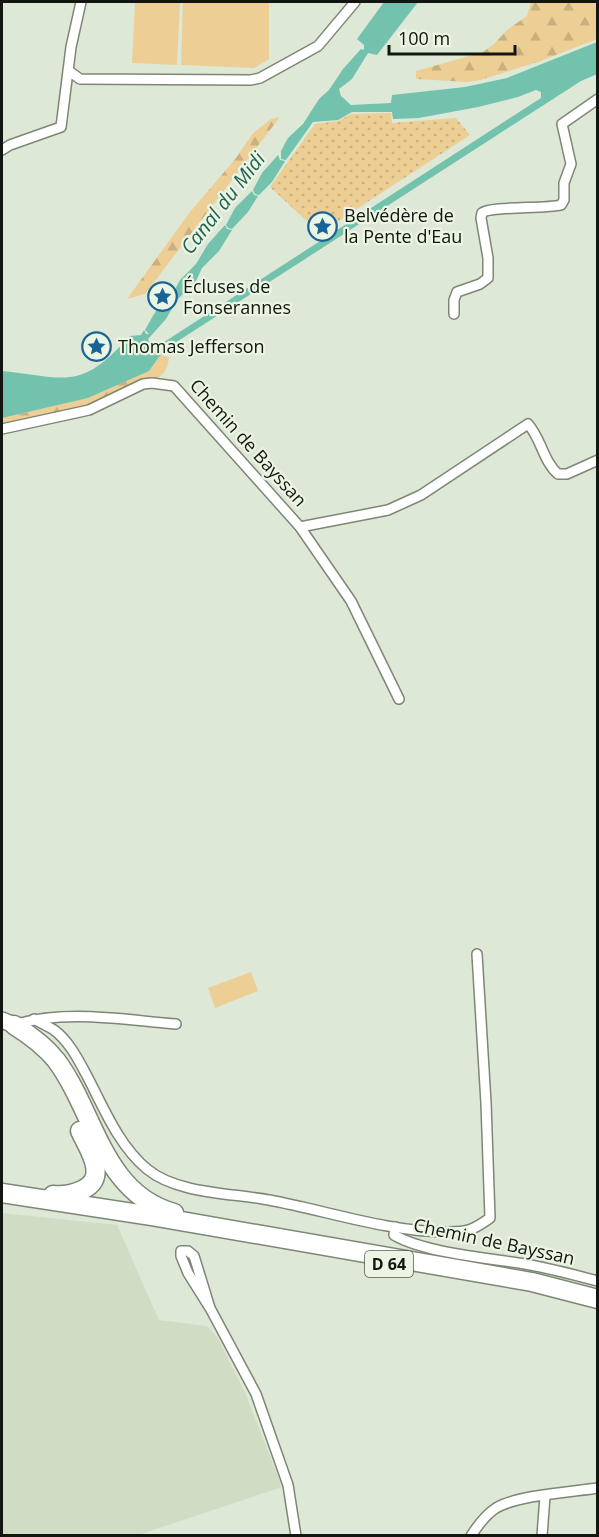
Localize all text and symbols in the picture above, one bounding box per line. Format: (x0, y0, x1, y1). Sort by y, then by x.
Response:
scale bar (389, 18, 515, 56)
text: 100 m (398, 26, 450, 50)
water label: Canal du Midi (174, 145, 272, 259)
place label: Belvédère de la Pente d'Eau (344, 203, 462, 248)
place icon: Belvédère de la Pente d'Eau (307, 210, 339, 242)
place label: Écluses de Fonserannes (183, 274, 291, 319)
place icon: Écluses de Fonserannes (146, 281, 178, 313)
place icon: Thomas Jefferson (81, 331, 113, 363)
place label: Thomas Jefferson (118, 334, 265, 358)
street label: Chemin de Bayssan (185, 373, 313, 511)
street label: Chemin de Bayssan (411, 1212, 577, 1270)
road number: D 64 (365, 1251, 413, 1277)

